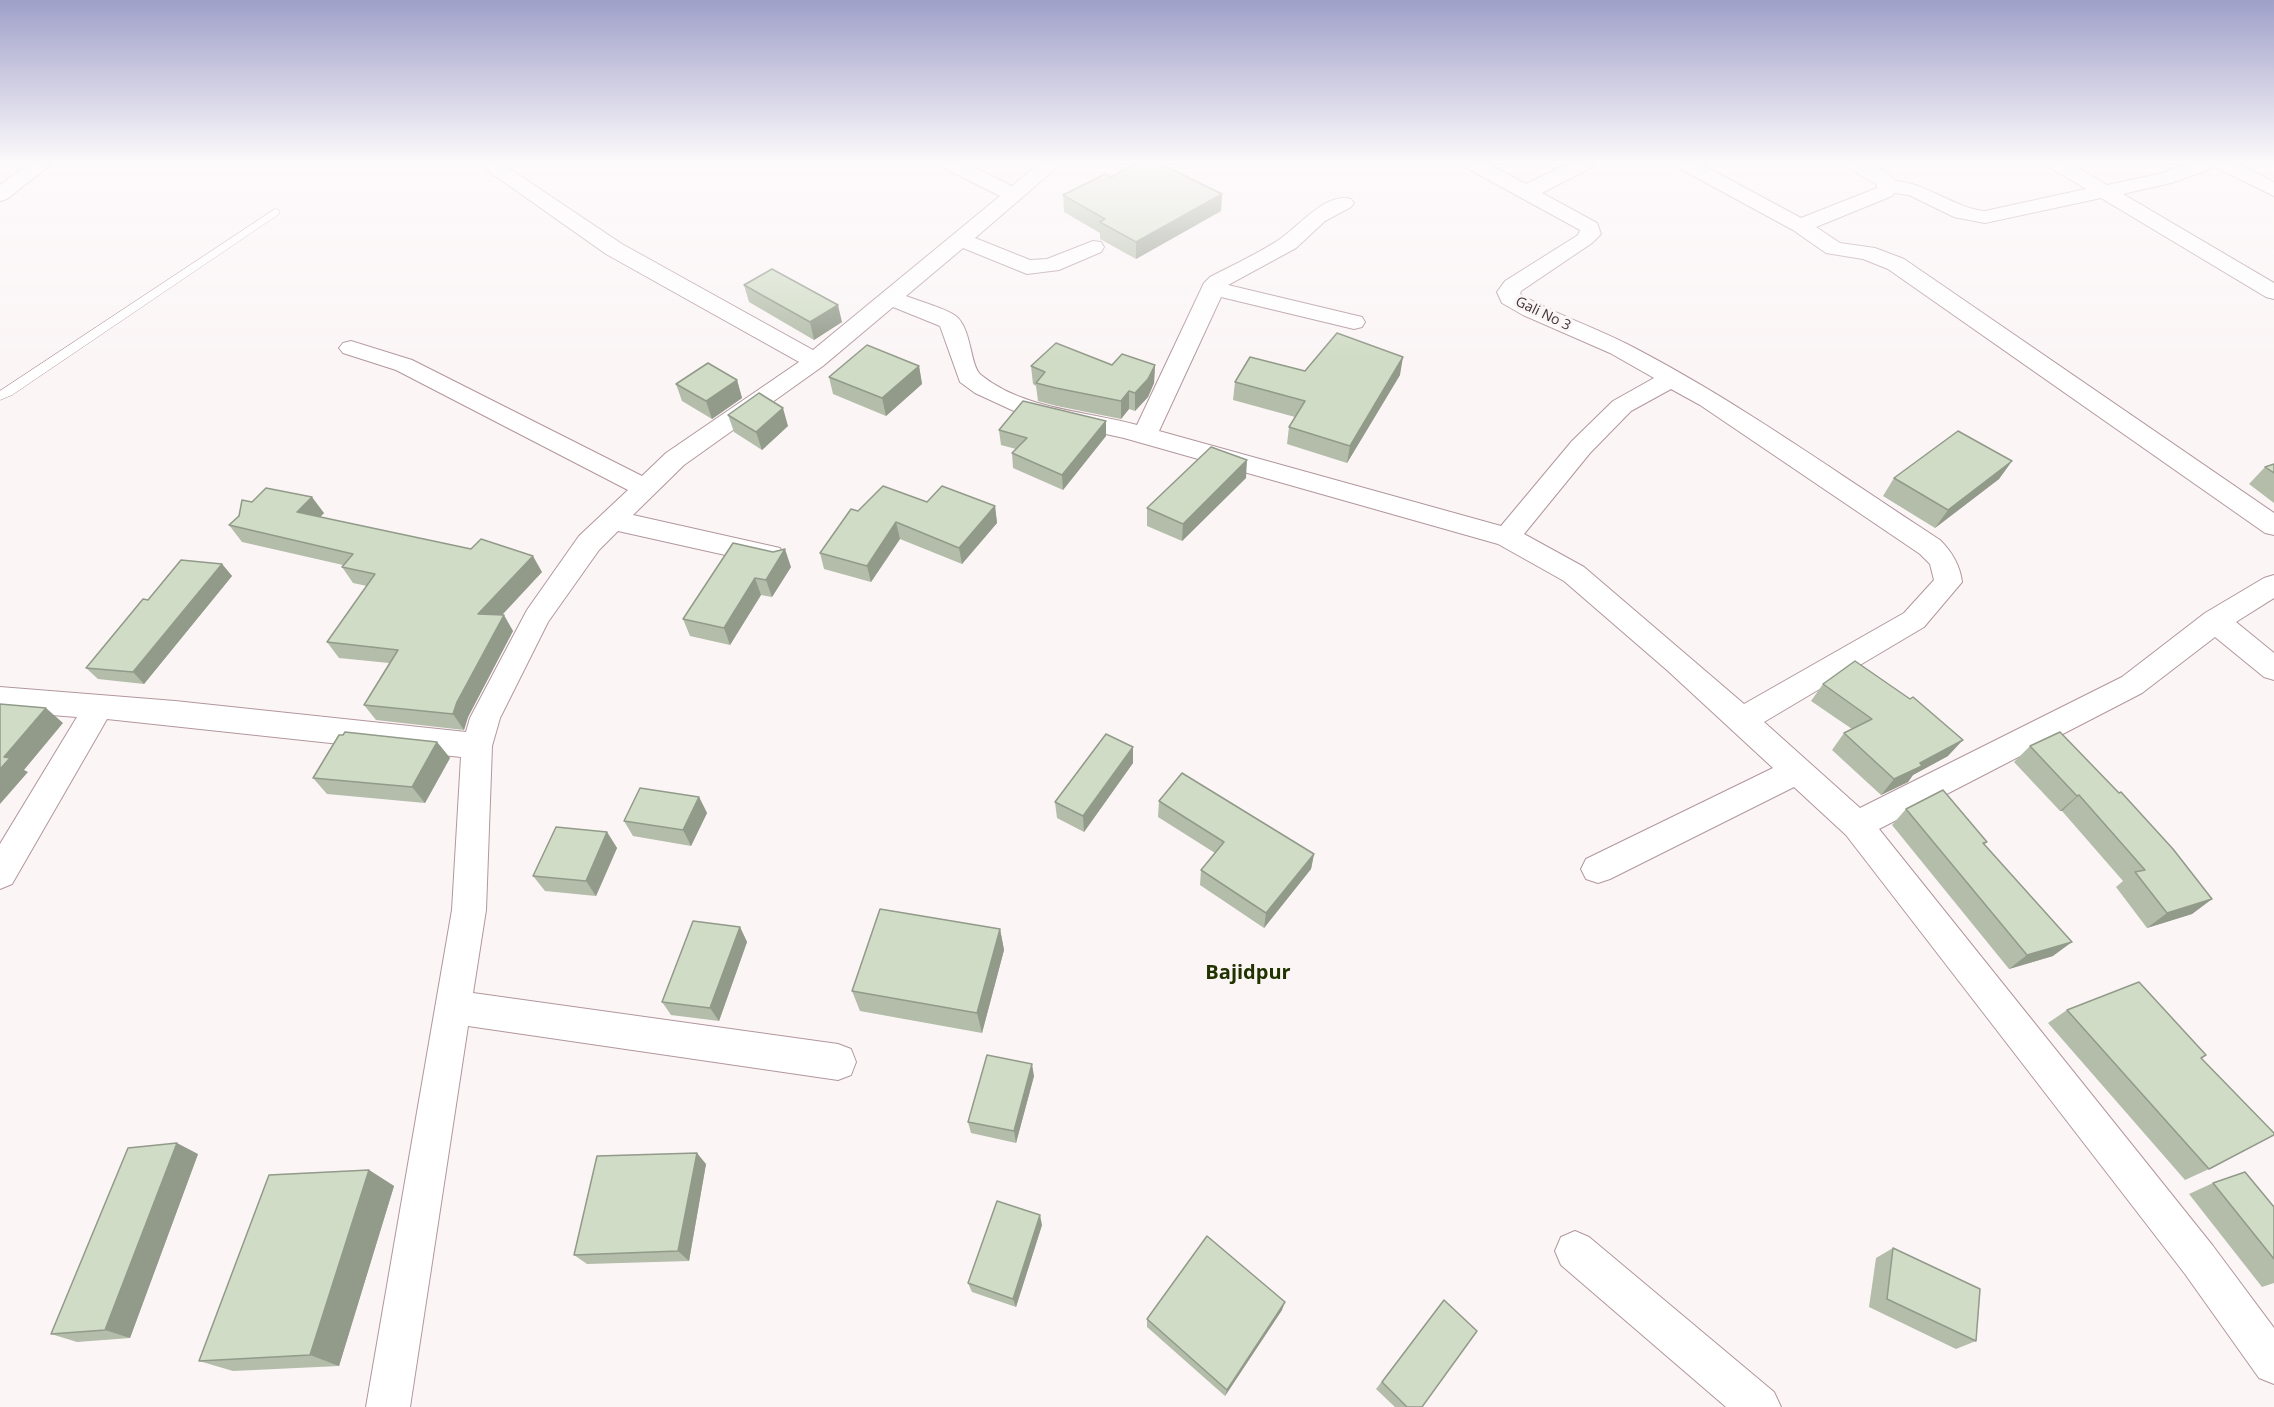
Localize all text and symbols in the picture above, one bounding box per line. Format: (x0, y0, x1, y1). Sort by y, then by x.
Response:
street label: Gali No 3 (1513, 293, 1573, 335)
district label: Bajidpur (1205, 961, 1291, 985)

